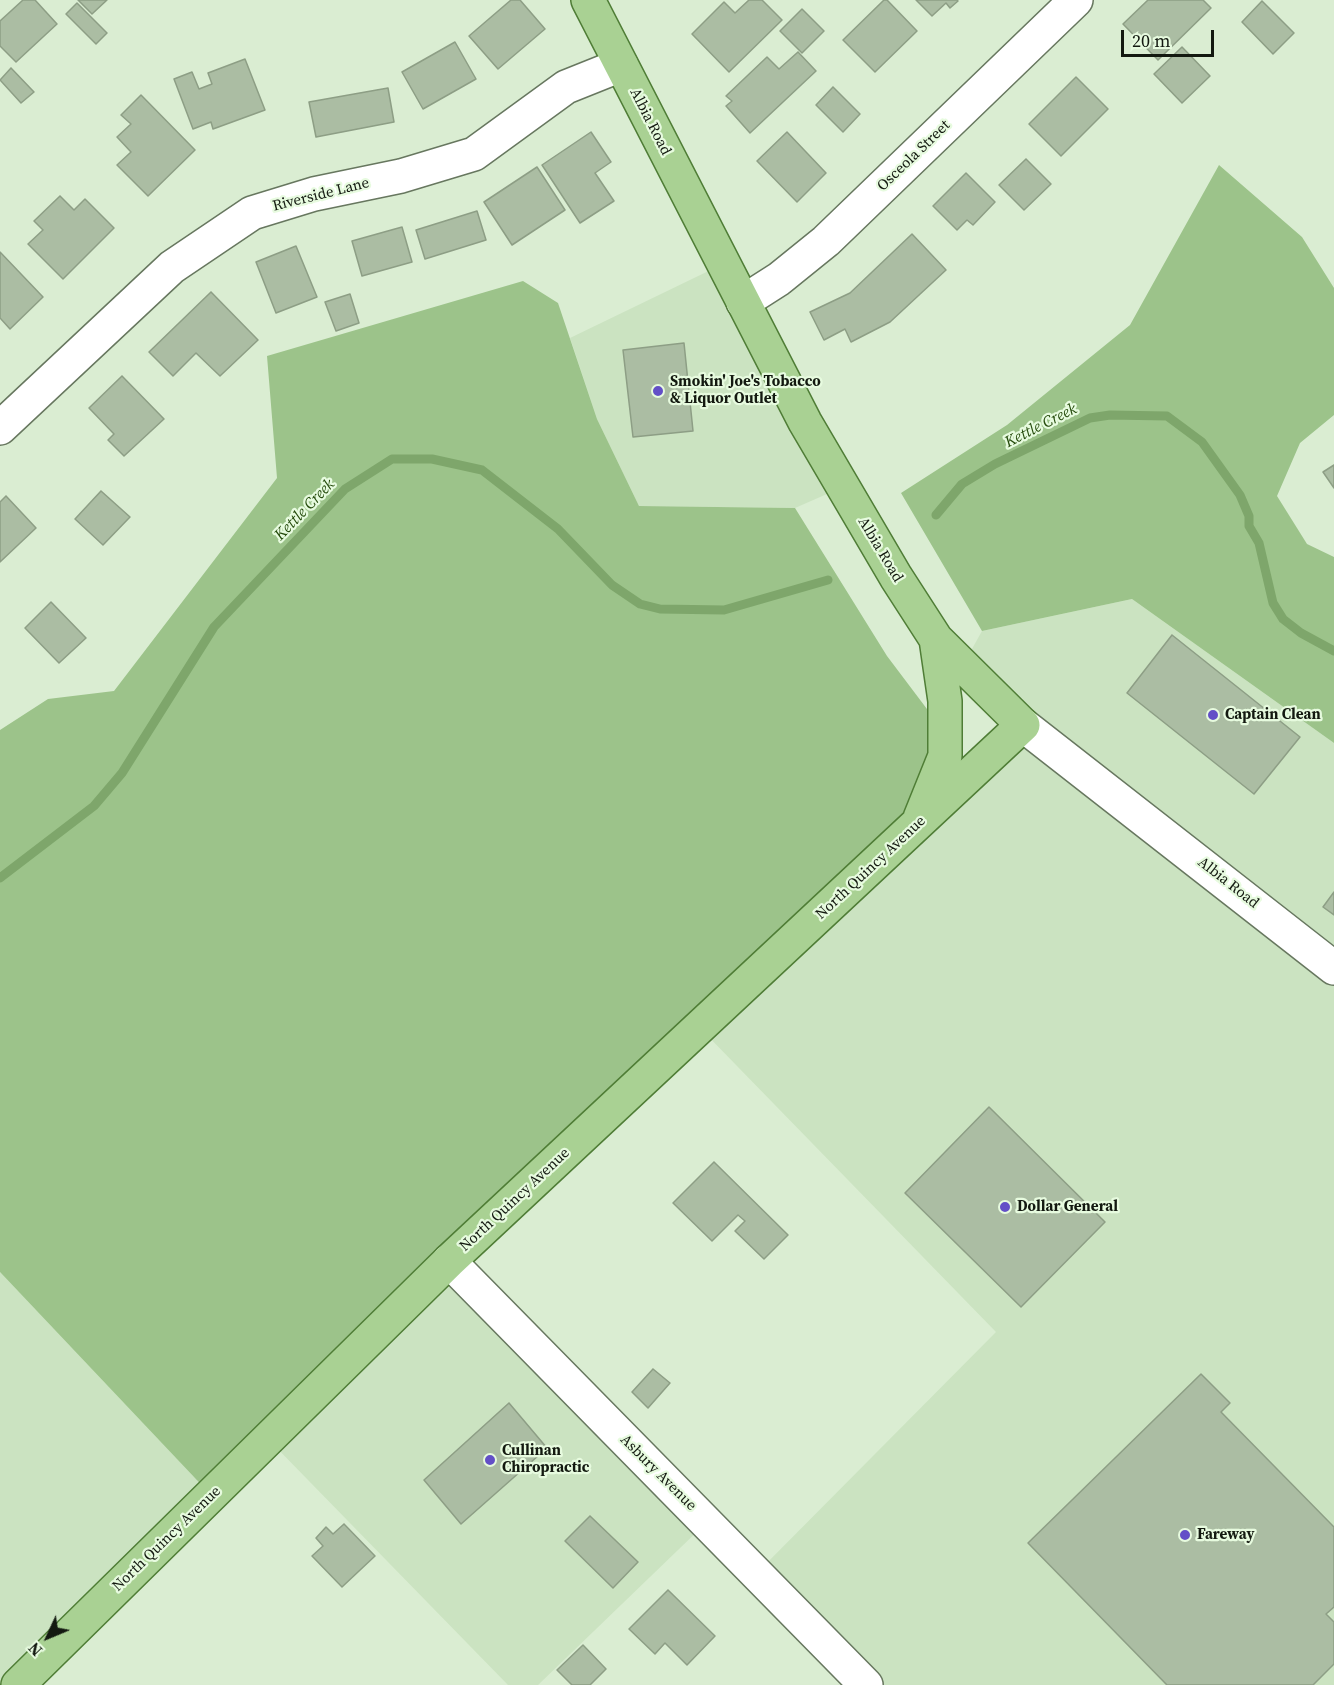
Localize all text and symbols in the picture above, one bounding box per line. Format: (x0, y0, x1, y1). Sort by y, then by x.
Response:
scale bar (1124, 18, 1217, 56)
text: 20 m (1132, 28, 1170, 53)
street label: Albia Road (625, 86, 675, 158)
street label: Osceola Street (874, 117, 954, 195)
street label: Riverside Lane (271, 174, 371, 216)
place label: Smokin' Joe's Tobacco & Liquor Outlet (670, 373, 821, 408)
marker: Smokin' Joe's Tobacco & Liquor Outlet (651, 384, 665, 398)
water label: Kettle Creek (1002, 400, 1080, 452)
water label: Kettle Creek (271, 475, 339, 545)
street label: Albia Road (854, 514, 906, 586)
place label: Captain Clean (1225, 706, 1321, 724)
marker: Captain Clean (1206, 708, 1220, 722)
street label: North Quincy Avenue (812, 812, 930, 924)
street label: Albia Road (1194, 854, 1262, 912)
street label: North Quincy Avenue (456, 1144, 574, 1256)
place label: Dollar General (1017, 1198, 1118, 1216)
marker: Dollar General (998, 1200, 1012, 1214)
street label: Asbury Avenue (616, 1431, 700, 1515)
place label: Cullinan Chiropractic (502, 1442, 590, 1477)
marker: Cullinan Chiropractic (483, 1453, 497, 1467)
street label: North Quincy Avenue (109, 1483, 225, 1595)
place label: Fareway (1197, 1526, 1254, 1544)
marker: Fareway (1178, 1528, 1192, 1542)
north arrow (18, 1607, 78, 1667)
text: N (23, 1638, 47, 1661)

